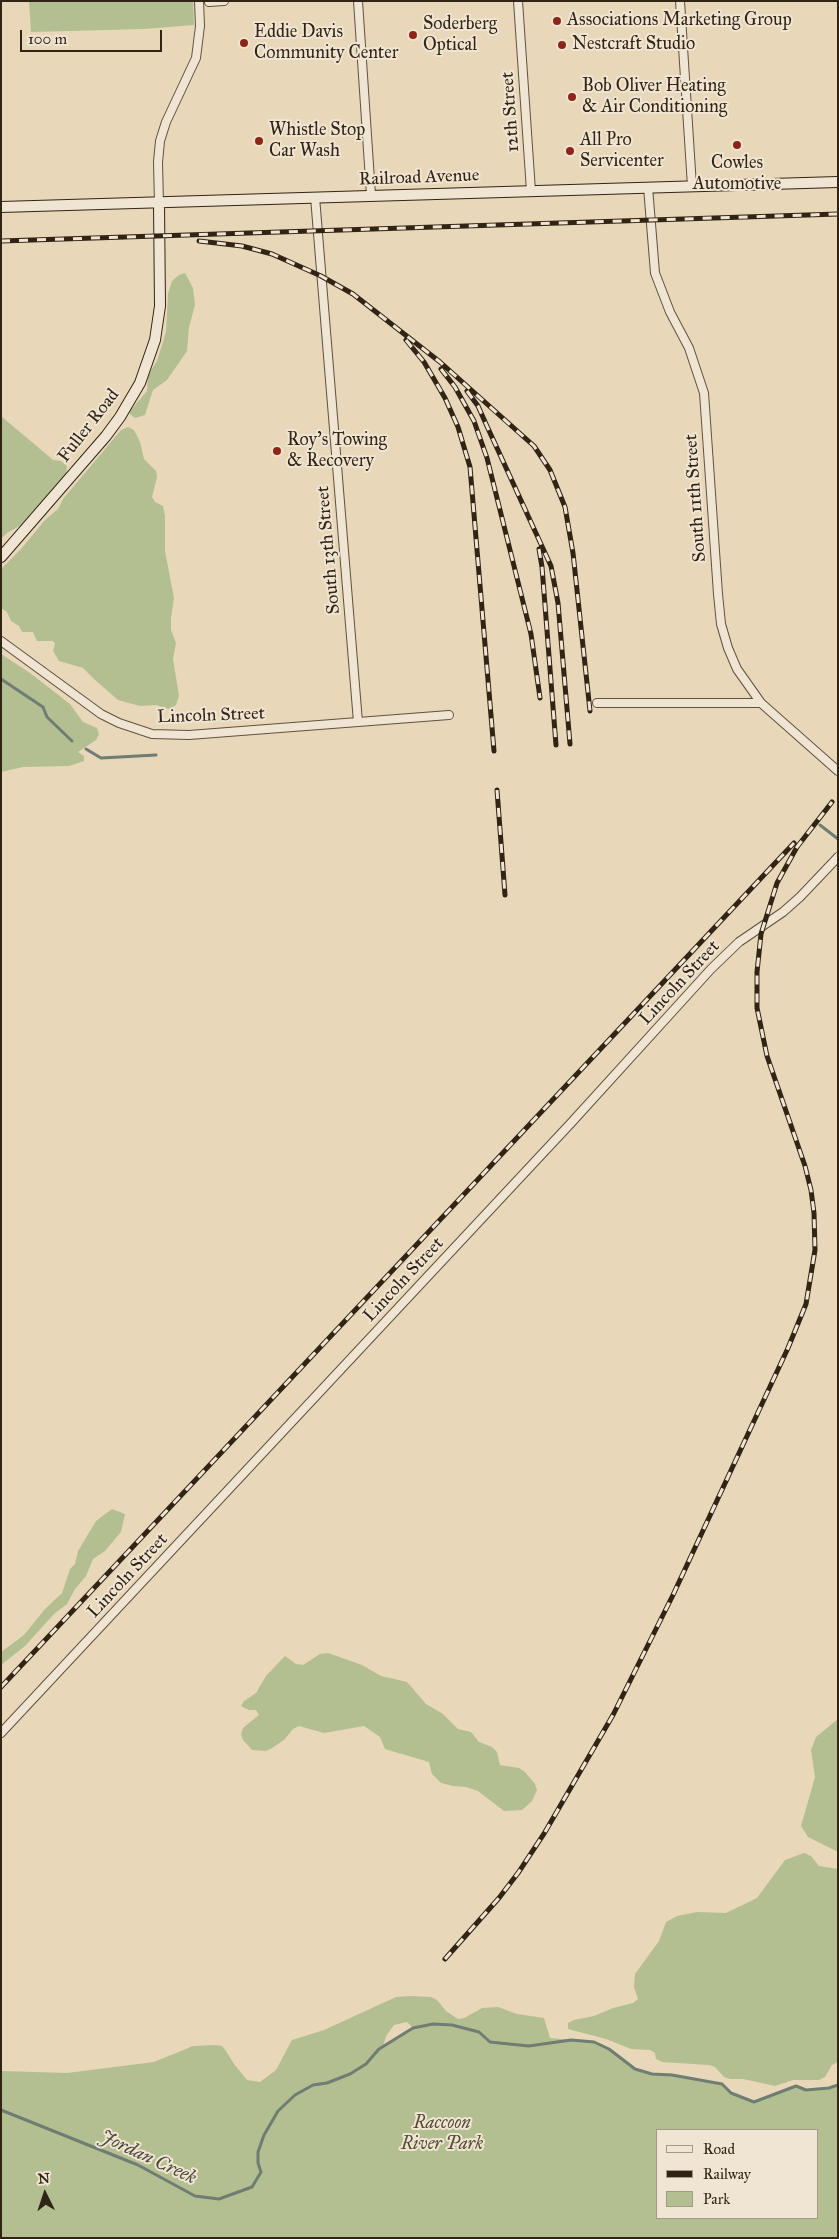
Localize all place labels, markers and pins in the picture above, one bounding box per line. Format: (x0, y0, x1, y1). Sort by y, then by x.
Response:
place label: Associations Marketing Group (567, 10, 792, 32)
place label: Soderberg Optical (423, 14, 497, 56)
marker: Associations Marketing Group (551, 15, 563, 27)
place label: Eddie Davis Community Center (254, 22, 398, 64)
marker: Soderberg Optical (407, 29, 419, 41)
place label: Nestcraft Studio (572, 34, 695, 56)
marker: Eddie Davis Community Center (238, 37, 250, 49)
marker: Nestcraft Studio (556, 39, 568, 51)
place label: Bob Oliver Heating & Air Conditioning (582, 76, 727, 118)
marker: Bob Oliver Heating & Air Conditioning (566, 91, 578, 103)
place label: Whistle Stop Car Wash (269, 120, 365, 162)
place label: All Pro Servicenter (580, 130, 664, 172)
marker: Whistle Stop Car Wash (253, 135, 265, 147)
marker: Cowles Automotive (731, 139, 743, 151)
marker: All Pro Servicenter (564, 145, 576, 157)
place label: Cowles Automotive (693, 153, 781, 195)
place label: Roy's Towing & Recovery (287, 430, 387, 472)
marker: Roy's Towing & Recovery (271, 445, 283, 457)

